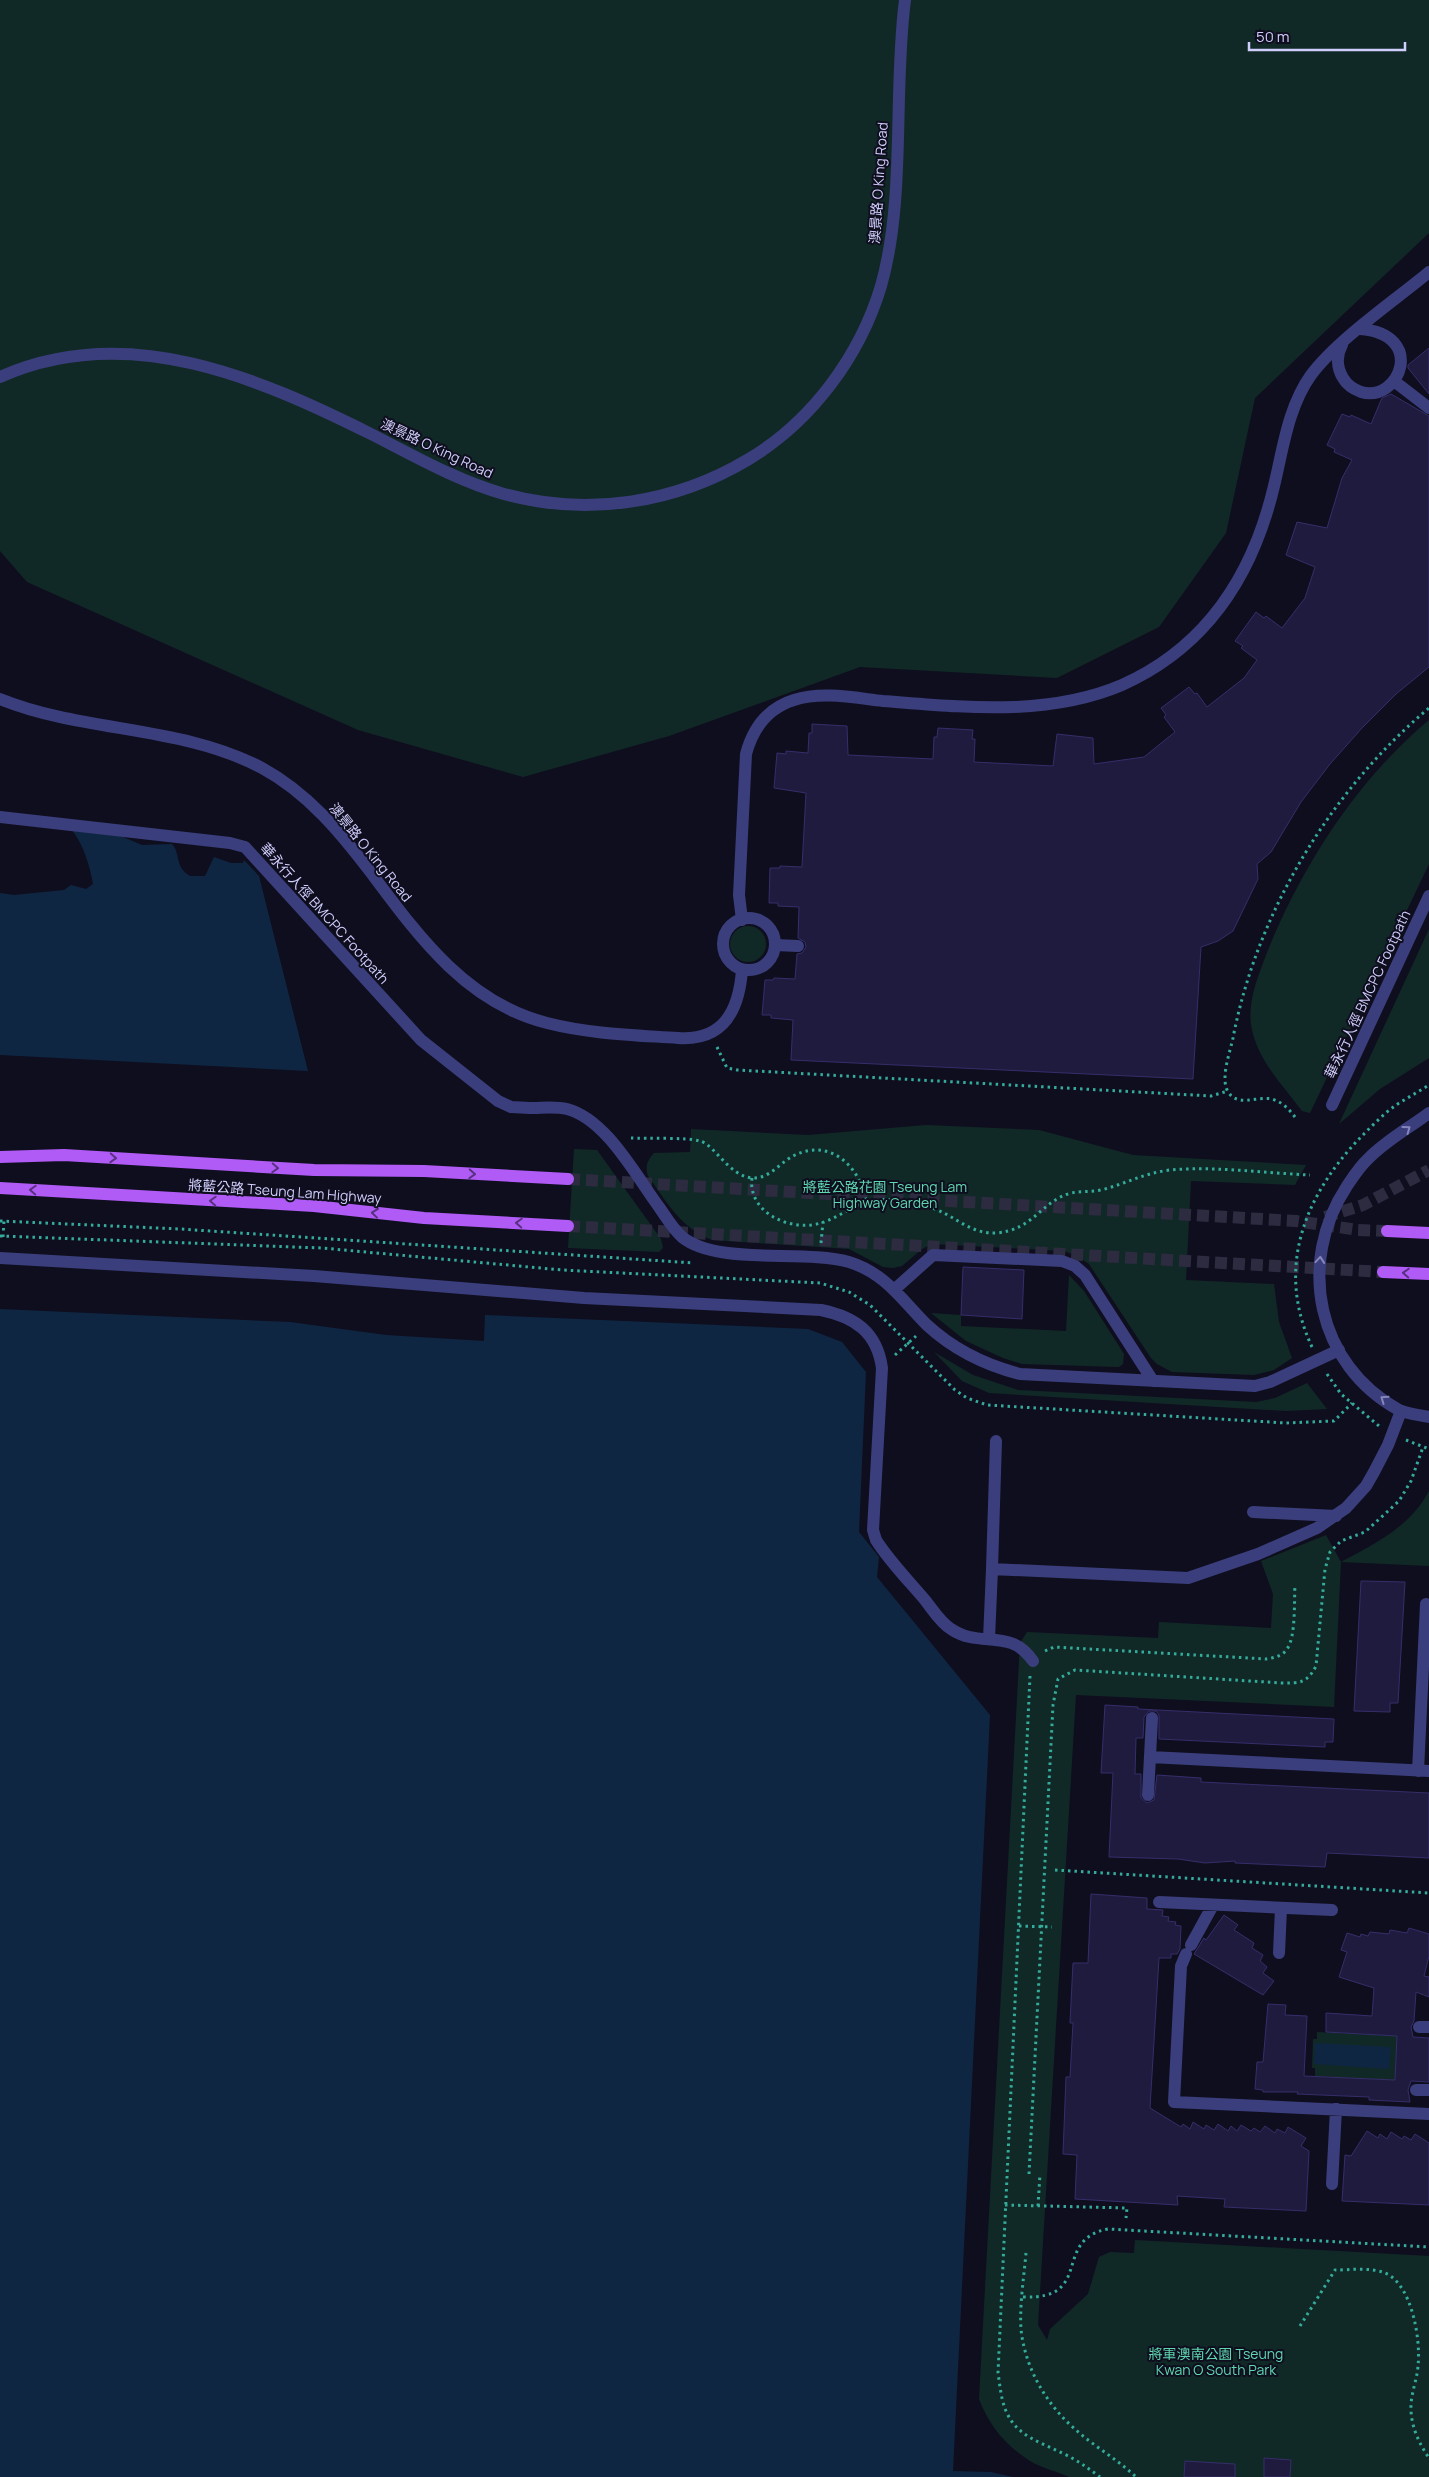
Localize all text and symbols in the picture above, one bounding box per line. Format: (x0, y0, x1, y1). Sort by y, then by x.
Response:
scale bar (1249, 20, 1405, 52)
text: 50 m (1256, 26, 1290, 47)
street label: 澳景路 O King Road (864, 122, 892, 244)
street label: 澳景路 O King Road (378, 414, 496, 482)
street label: 澳景路 O King Road (325, 799, 417, 905)
street label: 華永行人徑 BMCPC Footpath (257, 838, 393, 988)
street label: 華永行人徑 BMCPC Footpath (1320, 907, 1414, 1081)
one-way arrow (1401, 1127, 1410, 1135)
one-way arrow (109, 1153, 117, 1164)
one-way arrow (271, 1162, 279, 1173)
one-way arrow (468, 1168, 476, 1179)
street label: 將藍公路 Tseung Lam Highway (188, 1175, 383, 1207)
park label: 將藍公路花園 Tseung Lam Highway Garden (803, 1177, 967, 1212)
one-way arrow (28, 1185, 36, 1196)
one-way arrow (209, 1195, 217, 1206)
one-way arrow (371, 1207, 379, 1218)
one-way arrow (515, 1218, 523, 1229)
one-way arrow (1314, 1255, 1325, 1263)
one-way arrow (1402, 1268, 1410, 1279)
one-way arrow (1381, 1396, 1390, 1405)
park label: 將軍澳南公園 Tseung Kwan O South Park (1149, 2344, 1283, 2379)

